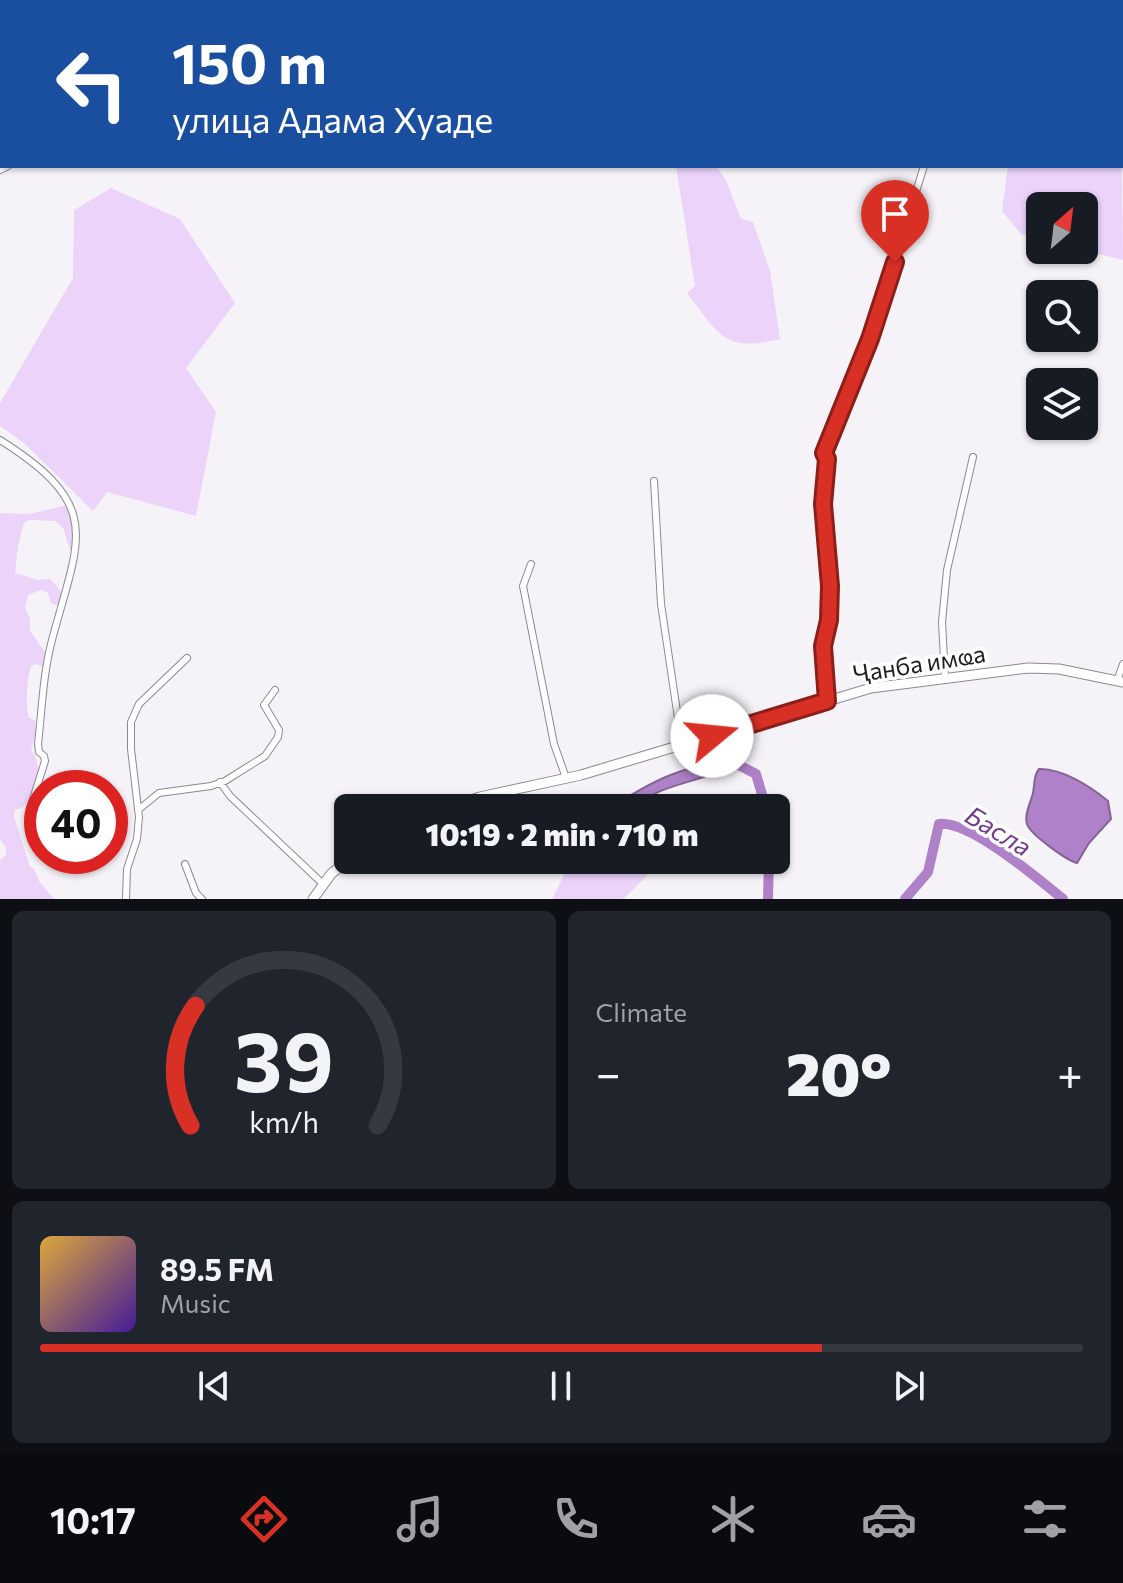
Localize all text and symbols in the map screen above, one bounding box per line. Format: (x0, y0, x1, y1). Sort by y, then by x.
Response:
text: 150 m (172, 27, 327, 96)
icon: left (40, 32, 144, 136)
text: улица Адама Хуаде (172, 96, 493, 140)
pin (861, 180, 929, 262)
icon: arrive (873, 192, 917, 236)
north arrow (1026, 192, 1098, 264)
map controls (1026, 192, 1098, 440)
button: search (1026, 280, 1098, 352)
button: layers (1026, 368, 1098, 440)
street label: Ҷанба имҩа (851, 638, 987, 688)
position arrow (670, 694, 754, 778)
speed limit sign: 40 (24, 770, 128, 874)
water label: Басла (961, 798, 1037, 862)
text: 10:19 · 2 min · 710 m (425, 815, 699, 852)
text: Climate (596, 996, 687, 1027)
text: 39 (234, 1007, 334, 1109)
text: 20° (786, 1035, 892, 1108)
text: − (596, 1045, 621, 1099)
text: + (1057, 1045, 1083, 1099)
text: km/h (249, 1104, 319, 1139)
text: 89.5 FM (160, 1250, 274, 1287)
text: Music (160, 1287, 231, 1318)
icon: previous (192, 1364, 236, 1408)
icon: pause (539, 1364, 583, 1408)
icon: next (887, 1364, 931, 1408)
icon: directions (236, 1491, 292, 1547)
icon: music (392, 1491, 448, 1547)
icon: phone (548, 1491, 604, 1547)
icon: climate (705, 1491, 761, 1547)
icon: car (861, 1491, 917, 1547)
icon: filters (1017, 1491, 1073, 1547)
text: 10:17 (50, 1497, 136, 1541)

